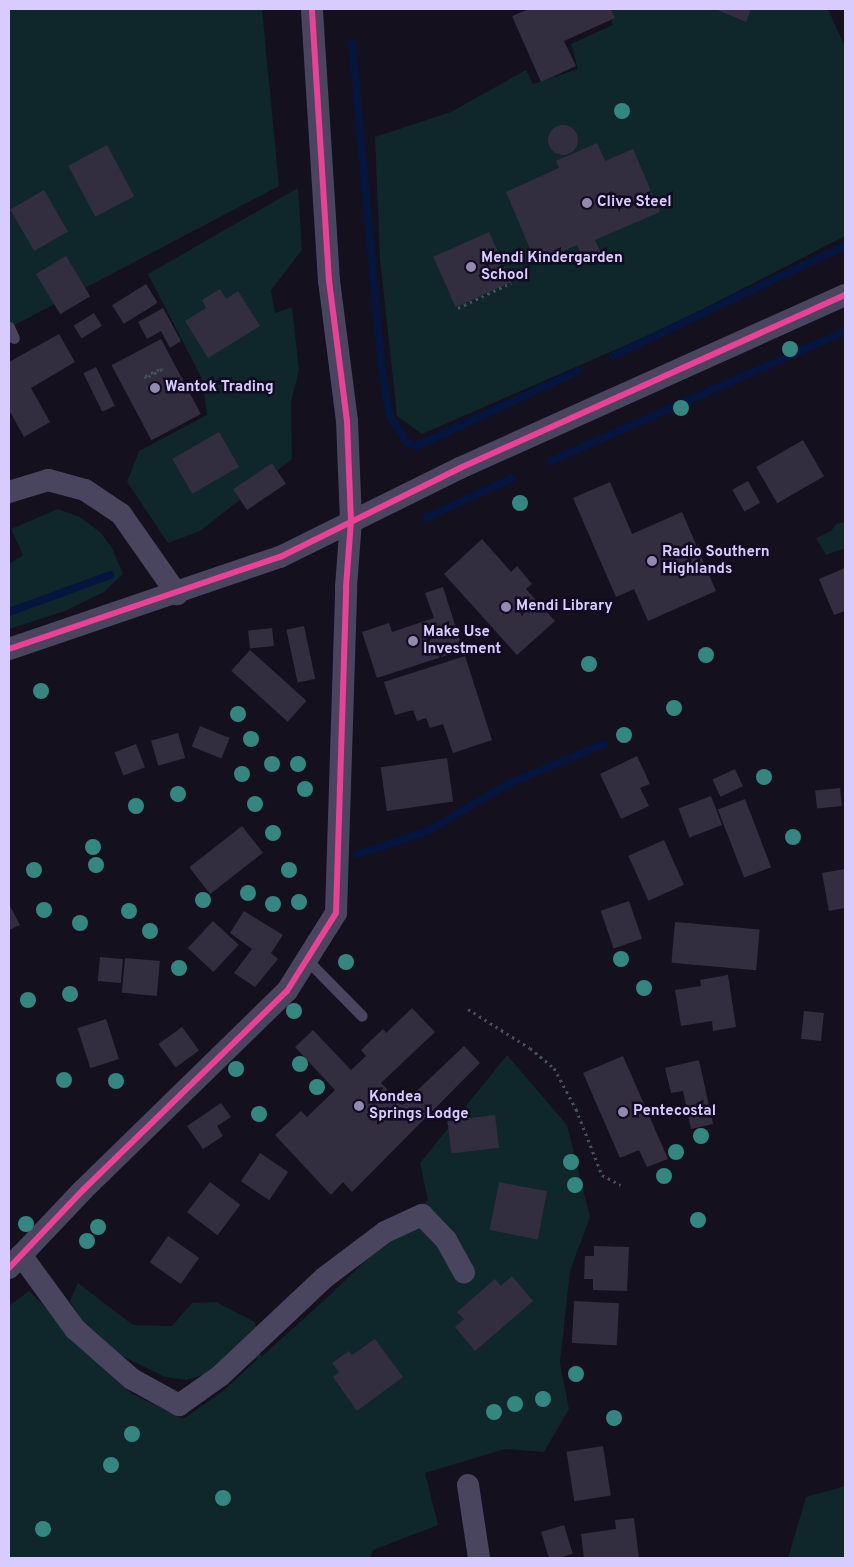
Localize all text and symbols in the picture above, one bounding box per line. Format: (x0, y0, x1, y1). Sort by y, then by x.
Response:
place label: Clive Steel (597, 194, 672, 212)
marker: Clive Steel (581, 197, 593, 209)
place label: Mendi Kindergarden School (481, 249, 623, 284)
marker: Mendi Kindergarden School (465, 261, 477, 273)
place label: Wantok Trading (165, 379, 274, 397)
marker: Wantok Trading (149, 382, 161, 394)
place label: Radio Southern Highlands (662, 543, 770, 578)
marker: Radio Southern Highlands (646, 555, 658, 567)
place label: Mendi Library (516, 598, 613, 616)
marker: Mendi Library (500, 601, 512, 613)
place label: Make Use Investment (423, 623, 501, 658)
marker: Make Use Investment (407, 635, 419, 647)
place label: Kondea Springs Lodge (369, 1088, 469, 1123)
marker: Kondea Springs Lodge (353, 1100, 365, 1112)
place label: Pentecostal (633, 1103, 716, 1121)
marker: Pentecostal (617, 1106, 629, 1118)

